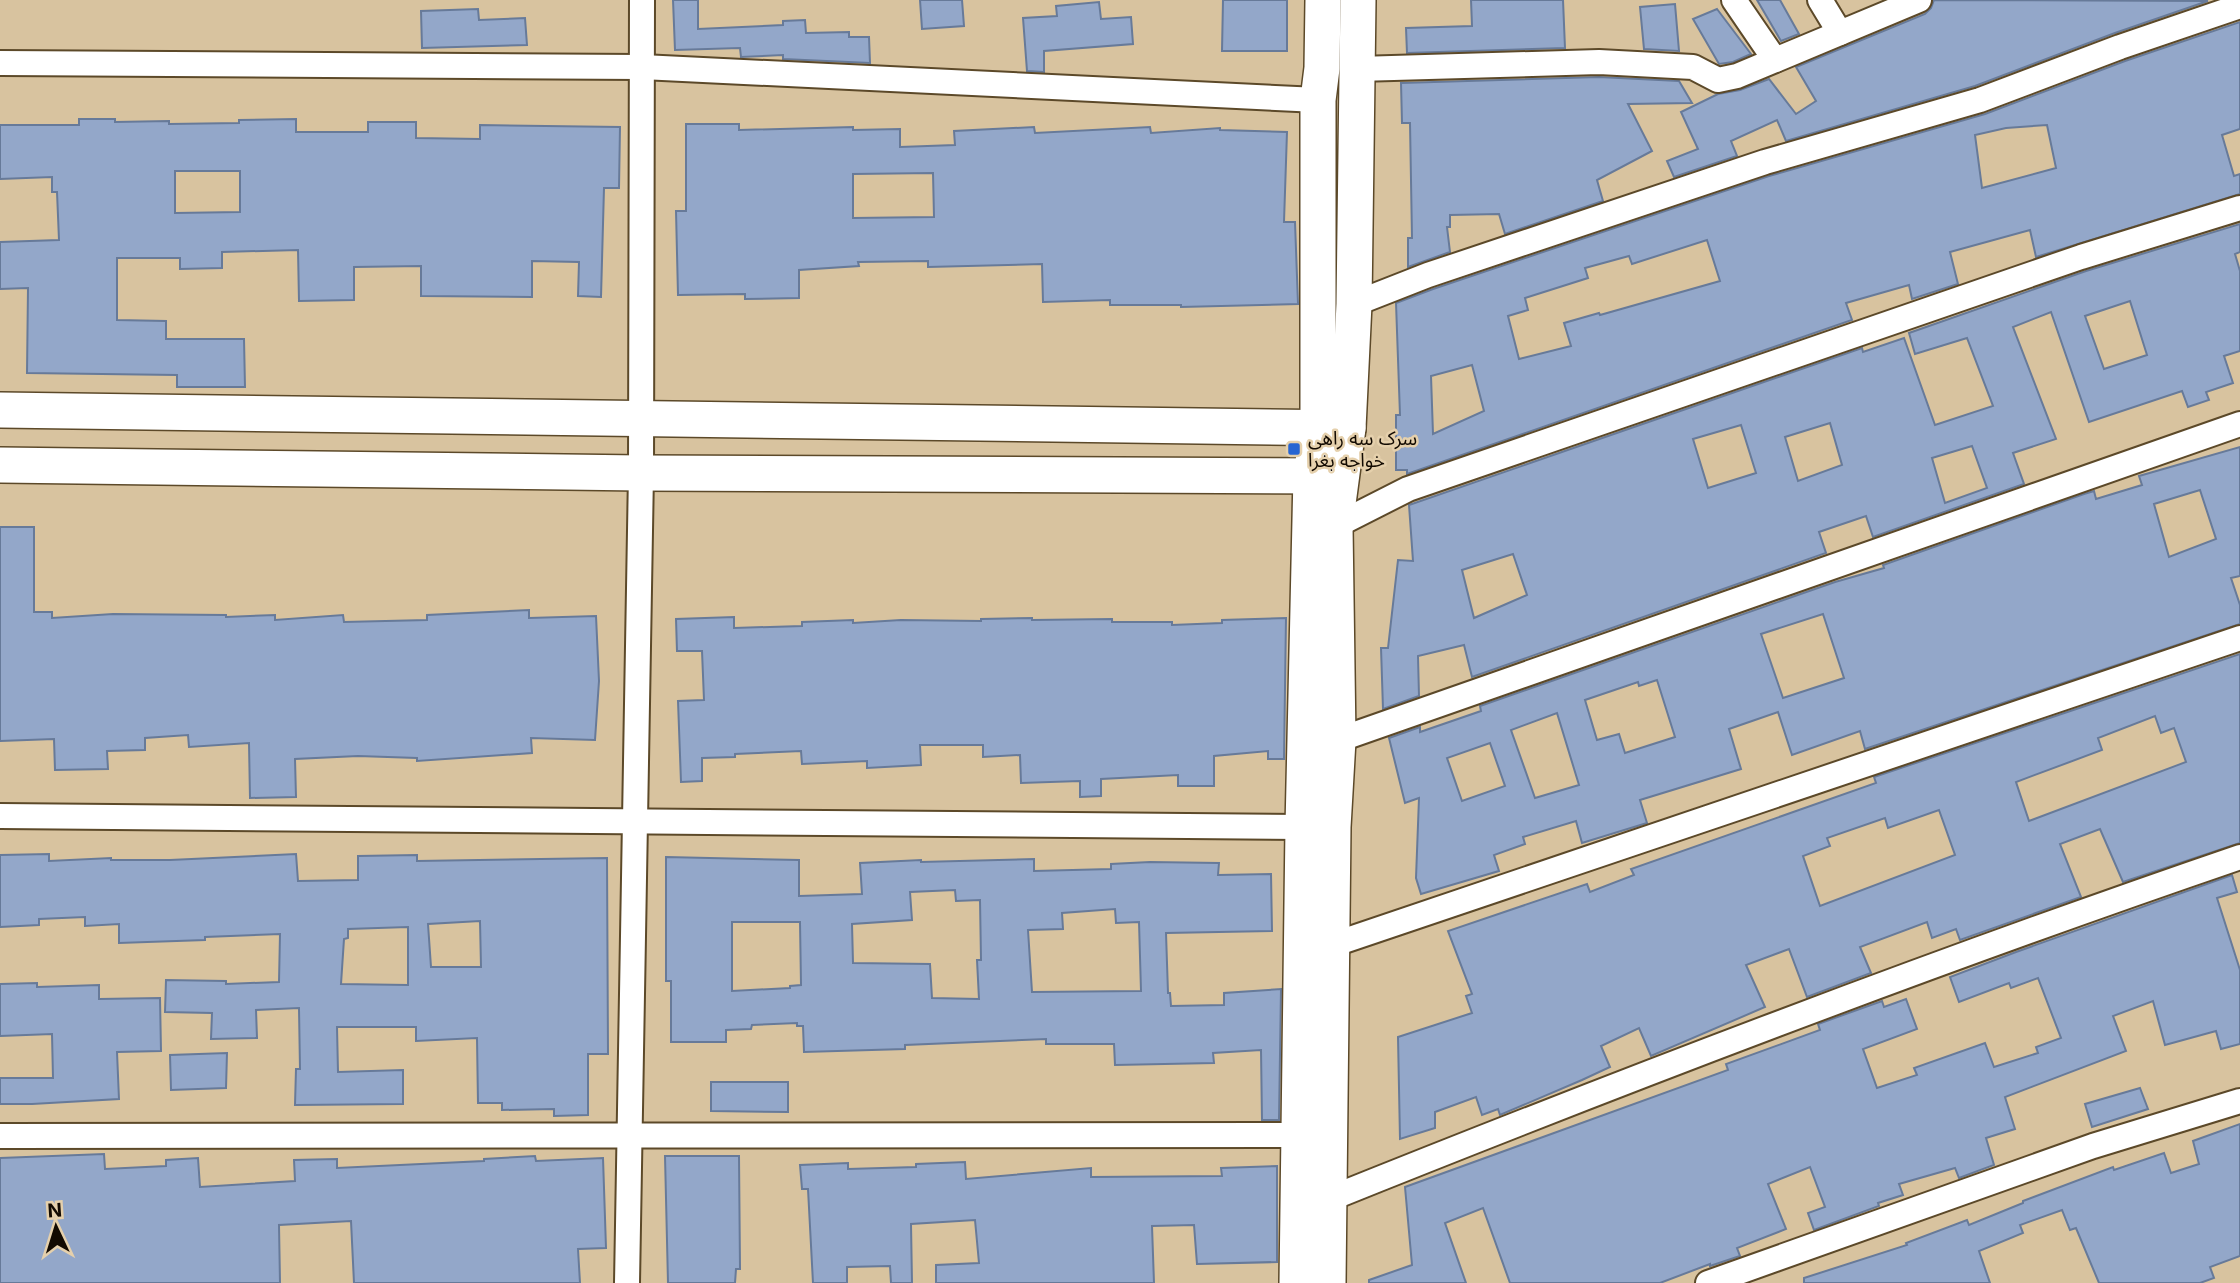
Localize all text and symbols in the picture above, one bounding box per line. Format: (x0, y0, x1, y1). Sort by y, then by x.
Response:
place label: سرک سه راهی خواجه بغرا (1308, 427, 1417, 472)
marker: سرک سه راهی خواجه بغرا (1286, 441, 1302, 457)
north arrow (21, 1192, 91, 1262)
text: N (47, 1199, 63, 1223)

